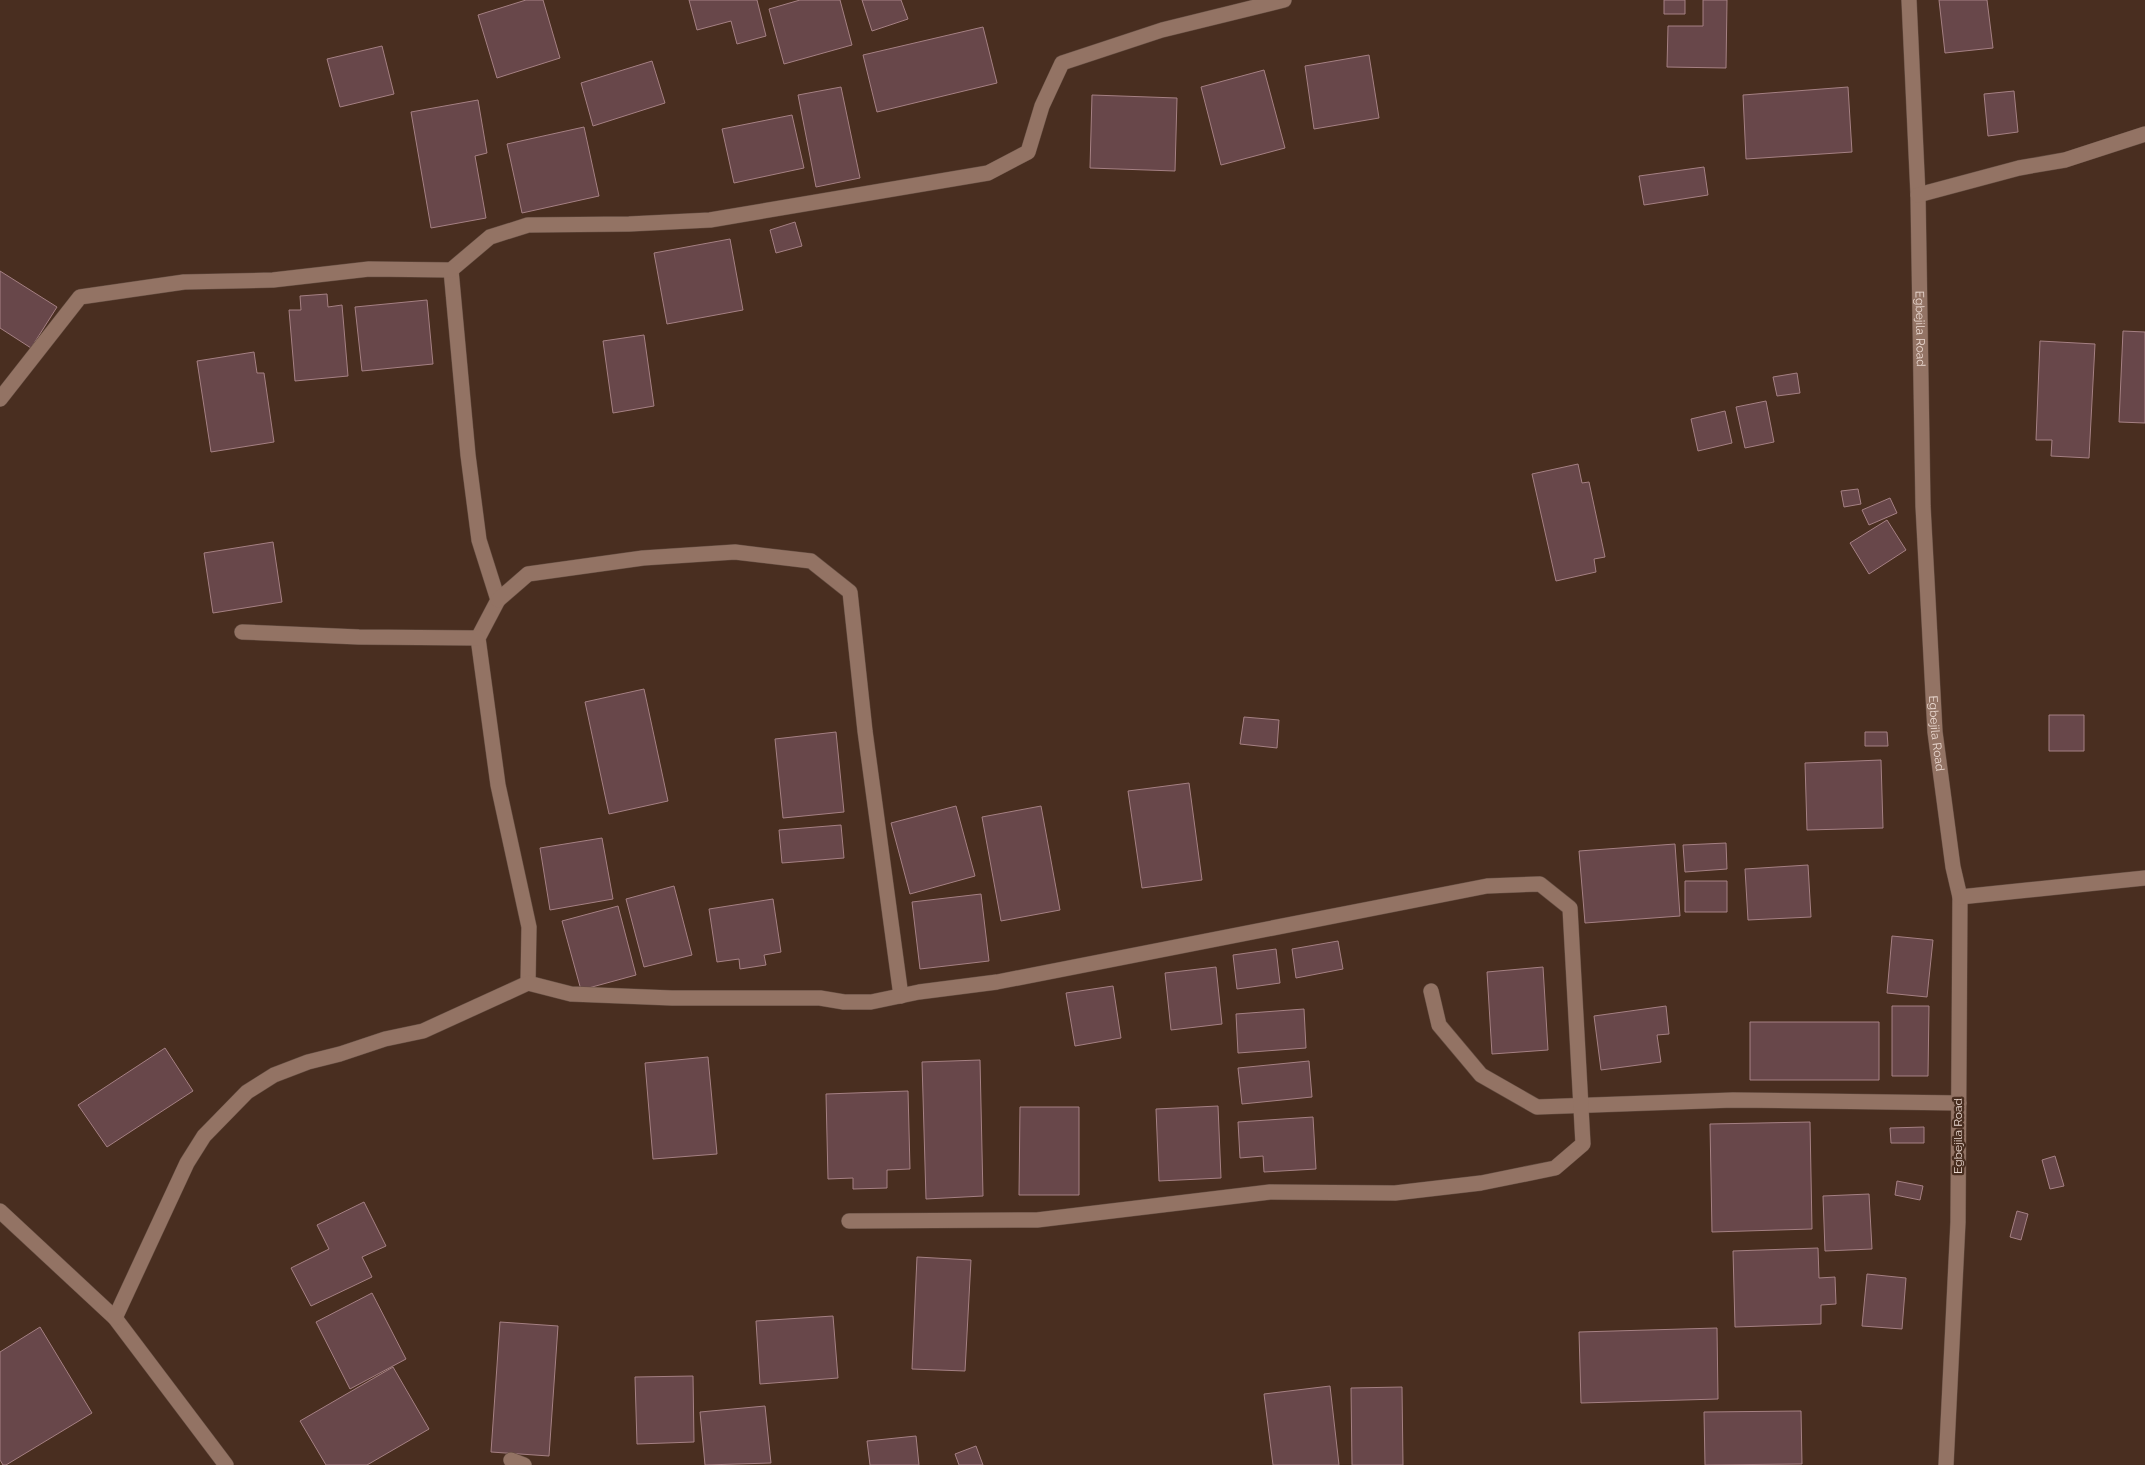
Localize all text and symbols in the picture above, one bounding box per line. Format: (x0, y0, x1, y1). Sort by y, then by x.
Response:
street label: Egbejila Road (1913, 291, 1928, 367)
street label: Egbejila Road (1926, 695, 1947, 772)
street label: Egbejila Road (1951, 1098, 1965, 1174)

